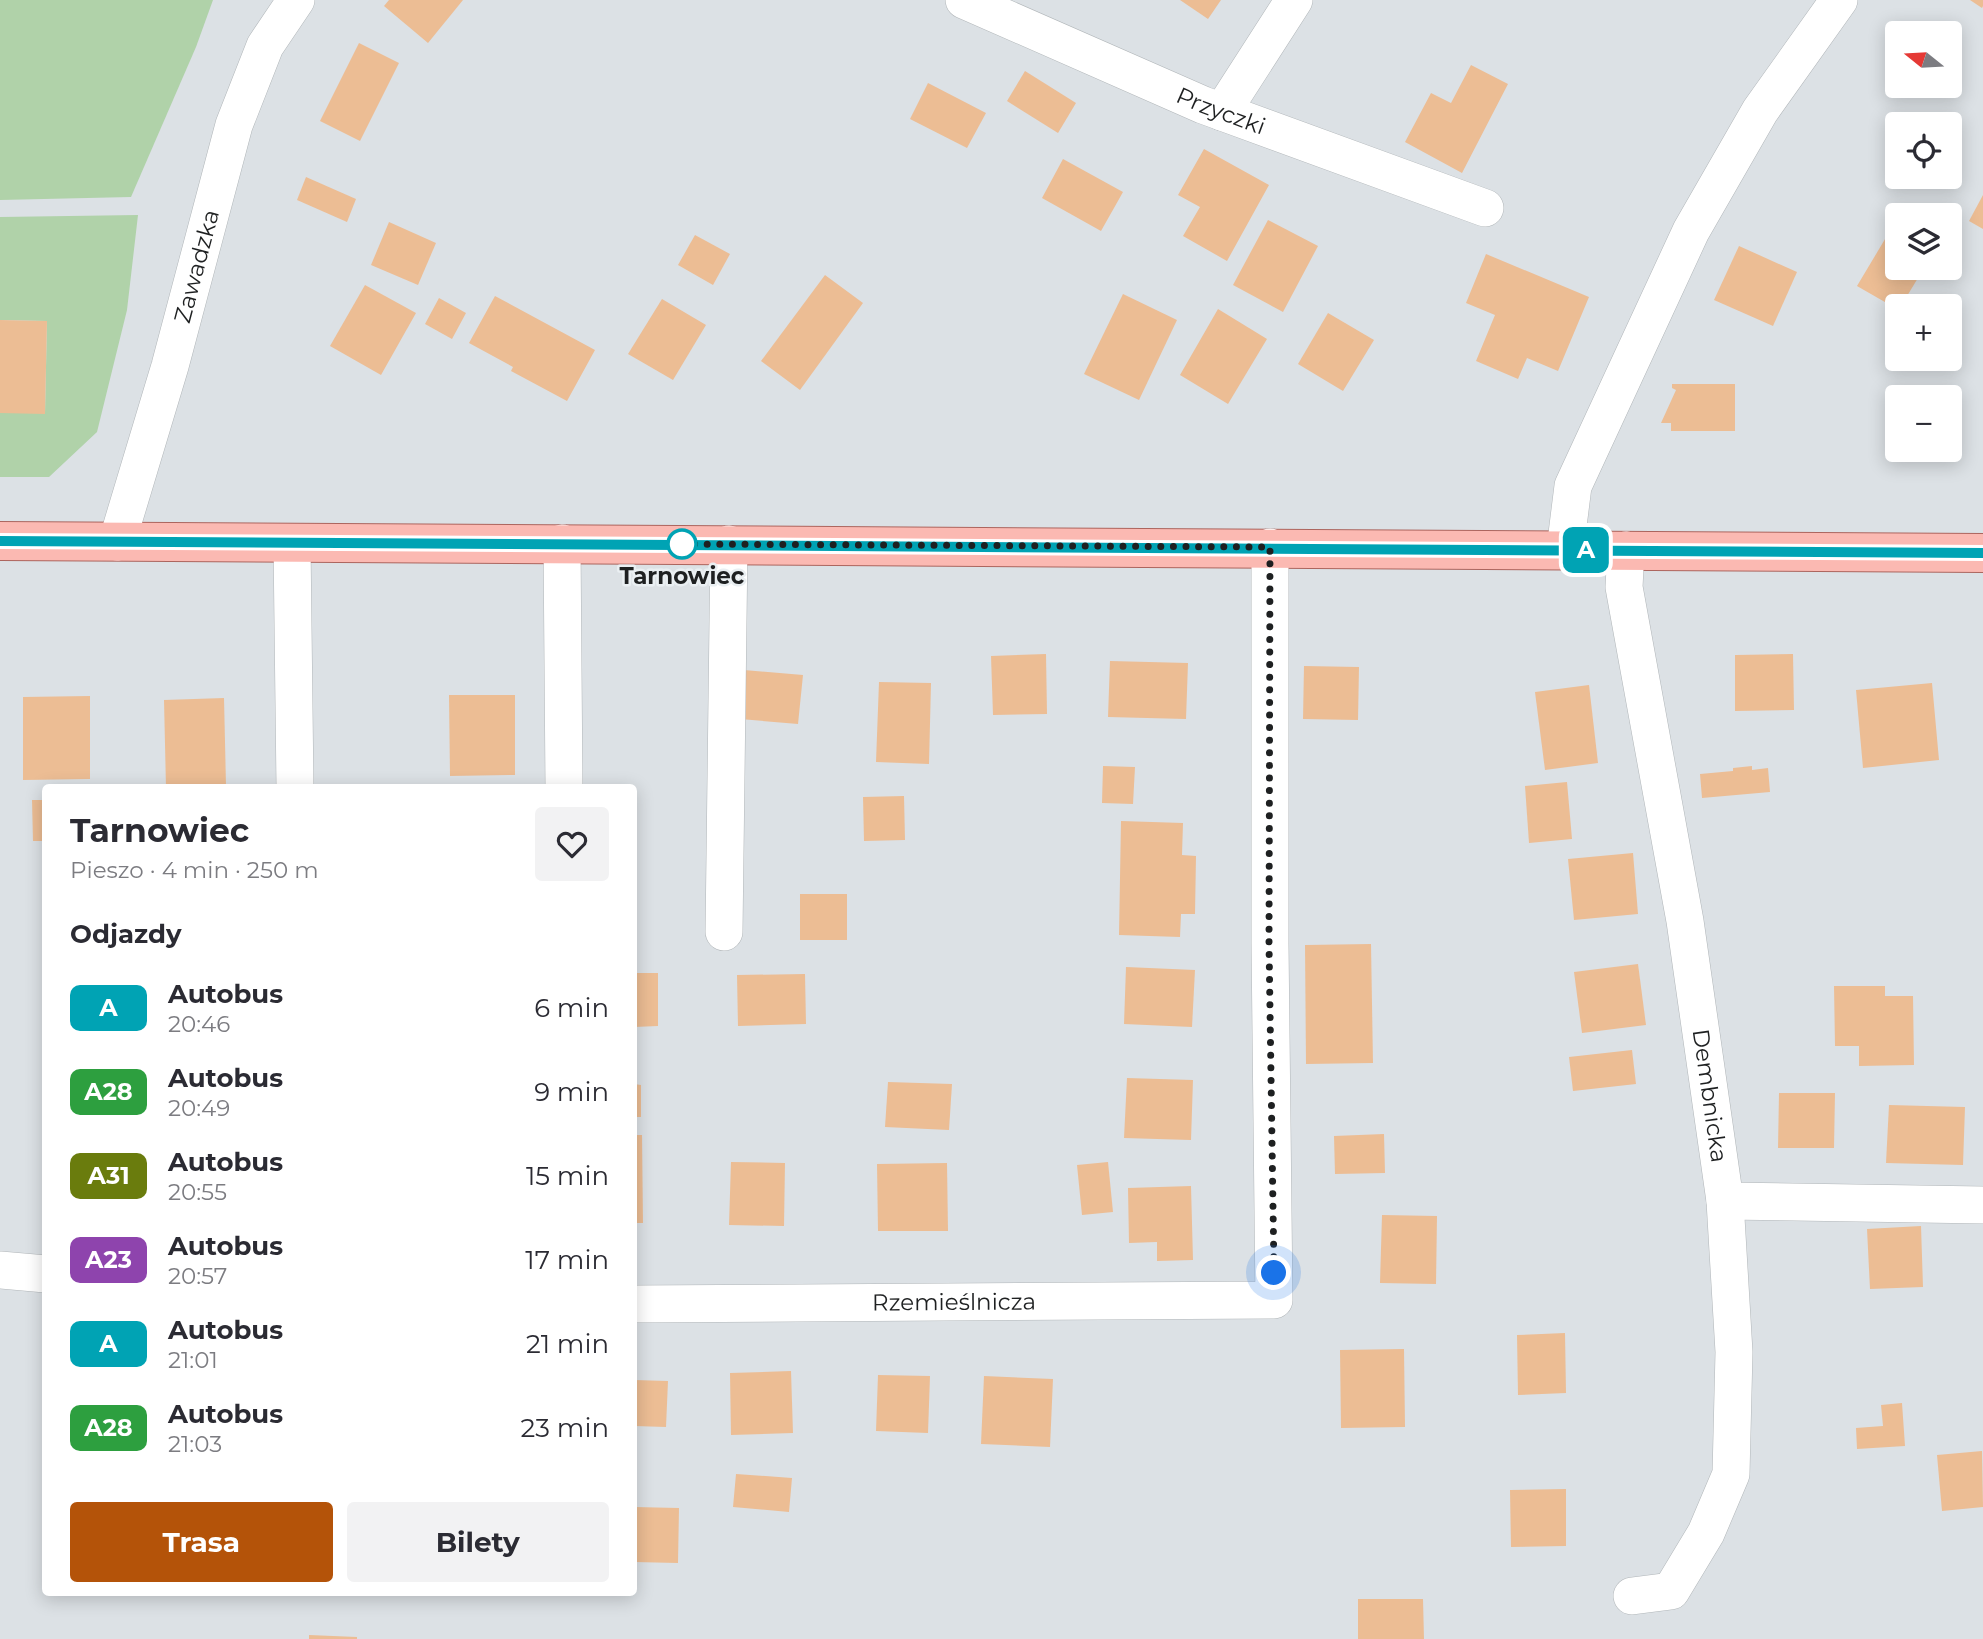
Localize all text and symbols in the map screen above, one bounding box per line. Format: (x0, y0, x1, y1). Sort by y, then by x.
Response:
north arrow (1885, 21, 1962, 98)
map controls (1885, 21, 1962, 462)
street label: Przyczki (1172, 81, 1269, 141)
button: locate (1885, 112, 1962, 189)
button: layers (1885, 203, 1962, 280)
street label: Zawadzka (168, 207, 225, 326)
button: + (1885, 294, 1962, 371)
button: − (1885, 385, 1962, 462)
line badge: A (1563, 527, 1609, 573)
marker: Tarnowiec (667, 529, 697, 559)
text: A (1577, 535, 1595, 564)
place label: Tarnowiec (620, 562, 745, 590)
button: heart (535, 807, 609, 881)
text: Tarnowiec (70, 810, 249, 850)
text: Pieszo · 4 min · 250 m (70, 856, 319, 884)
text: Odjazdy (70, 918, 181, 950)
text: Autobus (168, 978, 283, 1010)
text: 6 min (534, 992, 609, 1024)
text: A (99, 993, 118, 1022)
text: 20:46 (168, 1010, 230, 1038)
street label: Dembnicka (1687, 1027, 1733, 1164)
text: Autobus (168, 1062, 283, 1094)
text: 9 min (534, 1076, 609, 1108)
text: A28 (84, 1077, 133, 1106)
text: 20:49 (168, 1094, 230, 1122)
text: Autobus (168, 1146, 283, 1178)
text: 15 min (526, 1160, 609, 1192)
text: A31 (87, 1161, 130, 1190)
text: 20:55 (168, 1178, 227, 1206)
text: Autobus (168, 1230, 283, 1262)
text: 17 min (525, 1244, 609, 1276)
text: A23 (85, 1245, 132, 1274)
your location (1256, 1255, 1291, 1290)
text: 20:57 (168, 1262, 227, 1290)
street label: Rzemieślnicza (872, 1287, 1036, 1317)
text: Autobus (168, 1314, 283, 1346)
text: 21 min (526, 1328, 609, 1360)
text: A (99, 1329, 118, 1358)
text: 21:01 (168, 1346, 218, 1374)
text: Autobus (168, 1398, 283, 1430)
text: 23 min (521, 1412, 609, 1444)
text: A28 (84, 1413, 133, 1442)
text: 21:03 (168, 1430, 222, 1458)
button: Trasa (70, 1502, 333, 1582)
button: Bilety (347, 1502, 609, 1582)

